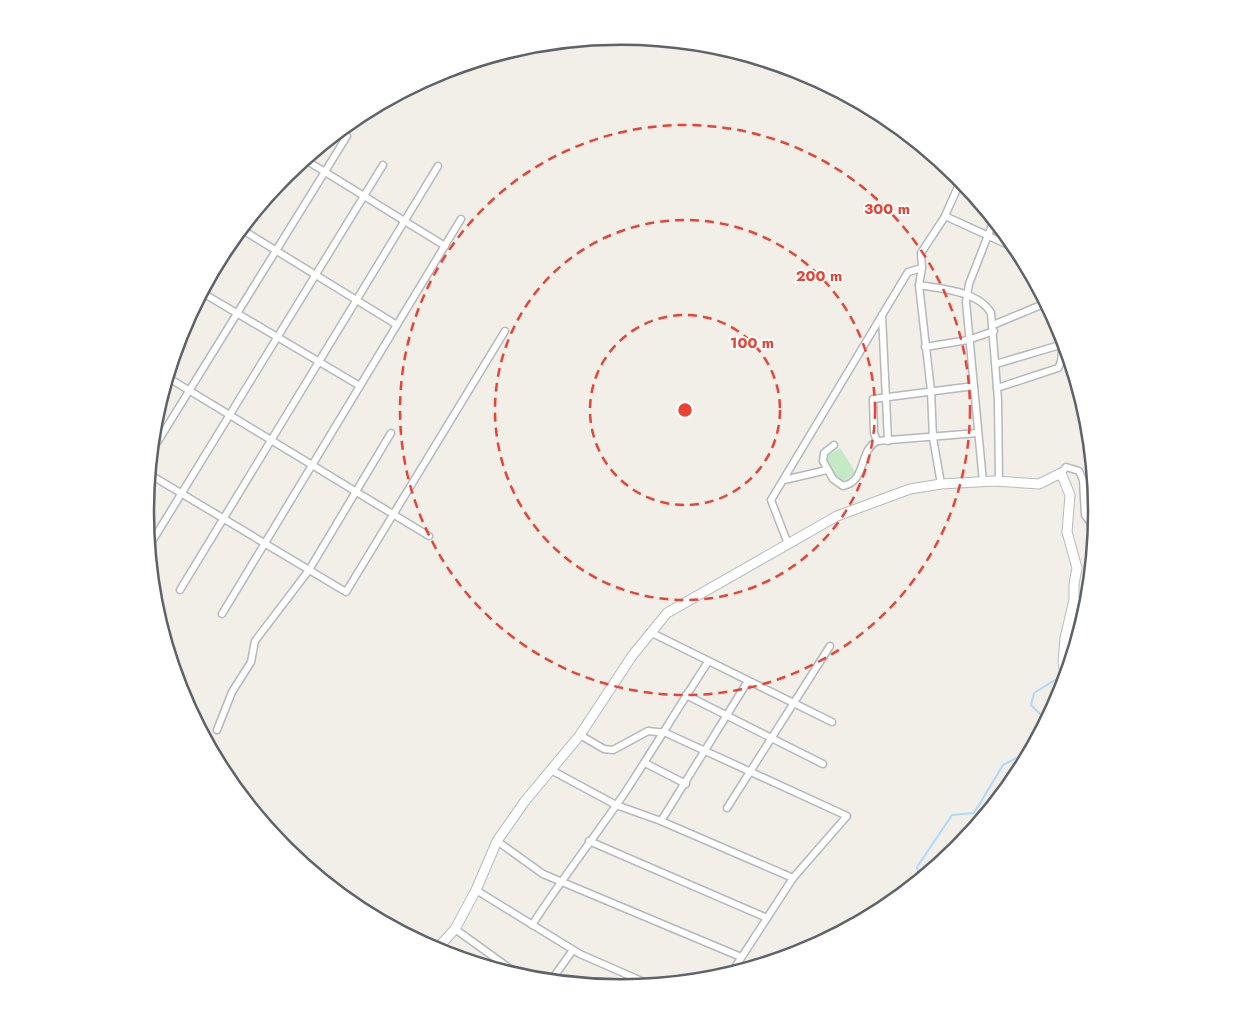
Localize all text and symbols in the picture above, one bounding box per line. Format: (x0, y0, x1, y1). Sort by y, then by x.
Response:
text: 300 m (864, 198, 910, 220)
text: 200 m (796, 265, 842, 287)
text: 100 m (730, 332, 774, 354)
centre of rings (676, 401, 694, 419)

